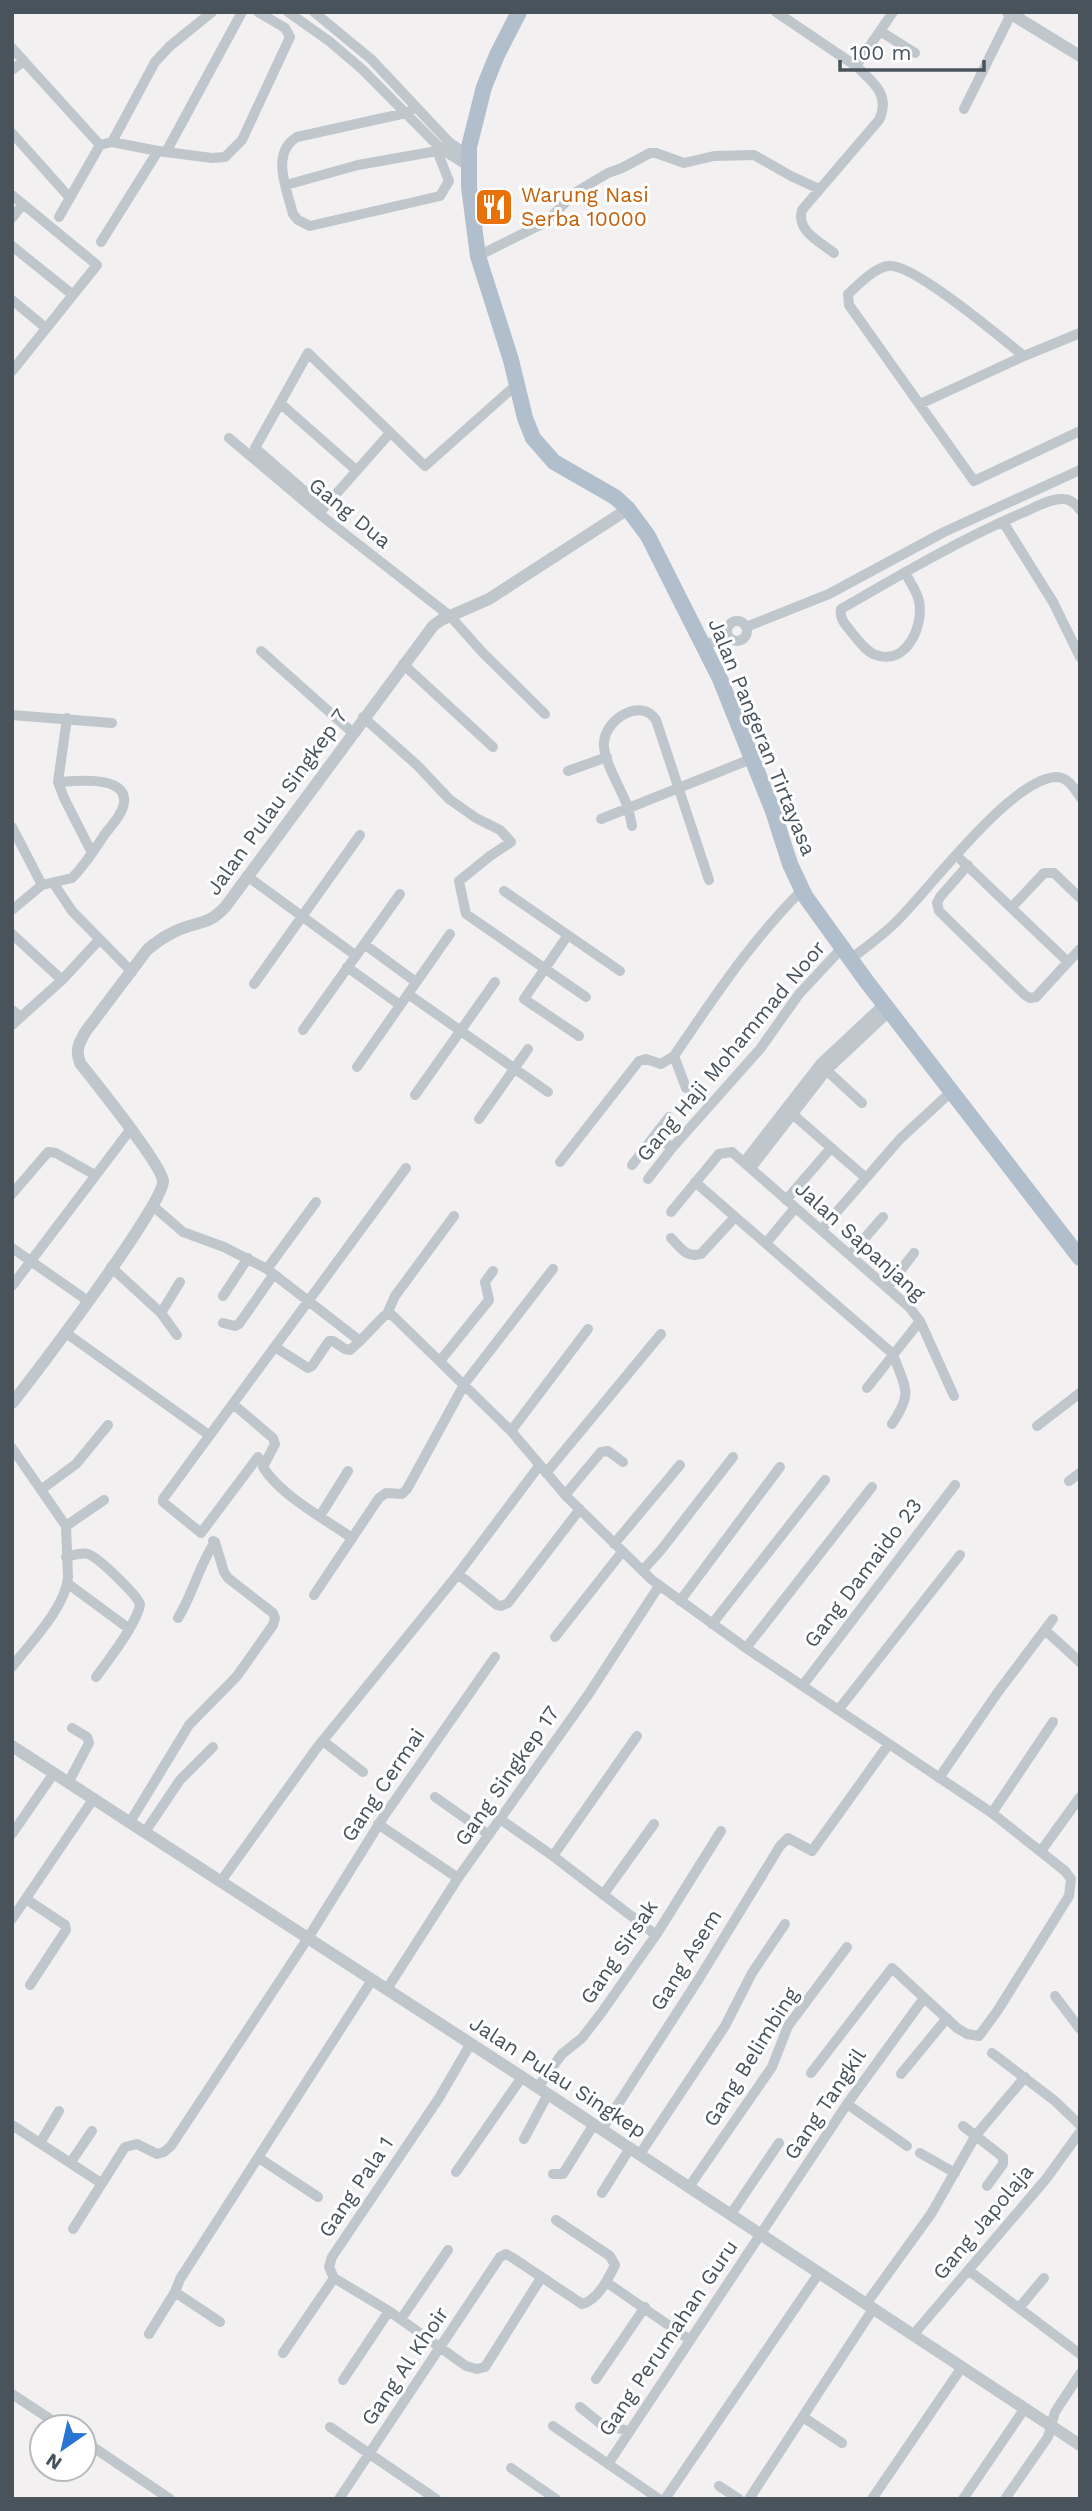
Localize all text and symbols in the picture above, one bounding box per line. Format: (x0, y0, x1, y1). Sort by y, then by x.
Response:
scale bar (840, 28, 984, 72)
text: 100 m (850, 40, 912, 65)
place label: Warung Nasi Serba 10000 (521, 182, 649, 231)
restaurant icon: Warung Nasi Serba 10000 (473, 186, 515, 228)
street label: Gang Dua (304, 472, 397, 553)
street label: Jalan Pangeran Tirtayasa (703, 614, 822, 859)
street label: Jalan Pulau Singkep 7 (201, 704, 353, 900)
street label: Gang Haji Mohammad Noor (631, 935, 831, 1166)
street label: Jalan Sapanjang (790, 1176, 931, 1306)
street label: Gang Damaido 23 (798, 1493, 927, 1652)
street label: Gang Singkep 17 (449, 1701, 564, 1850)
street label: Gang Cermai (336, 1723, 430, 1846)
street label: Gang Sirsak (575, 1895, 663, 2009)
street label: Gang Asem (645, 1905, 727, 2015)
street label: Gang Belimbing (698, 1982, 804, 2131)
street label: Jalan Pulau Singkep (465, 2010, 651, 2143)
street label: Gang Tangkil (778, 2043, 871, 2164)
street label: Gang Pala 1 (313, 2132, 398, 2242)
street label: Gang Japolaja (927, 2159, 1038, 2284)
street label: Gang Perumahan Guru (593, 2235, 743, 2441)
street label: Gang Al Khoir (356, 2301, 454, 2430)
north arrow (28, 2413, 98, 2483)
text: N (42, 2448, 66, 2475)

